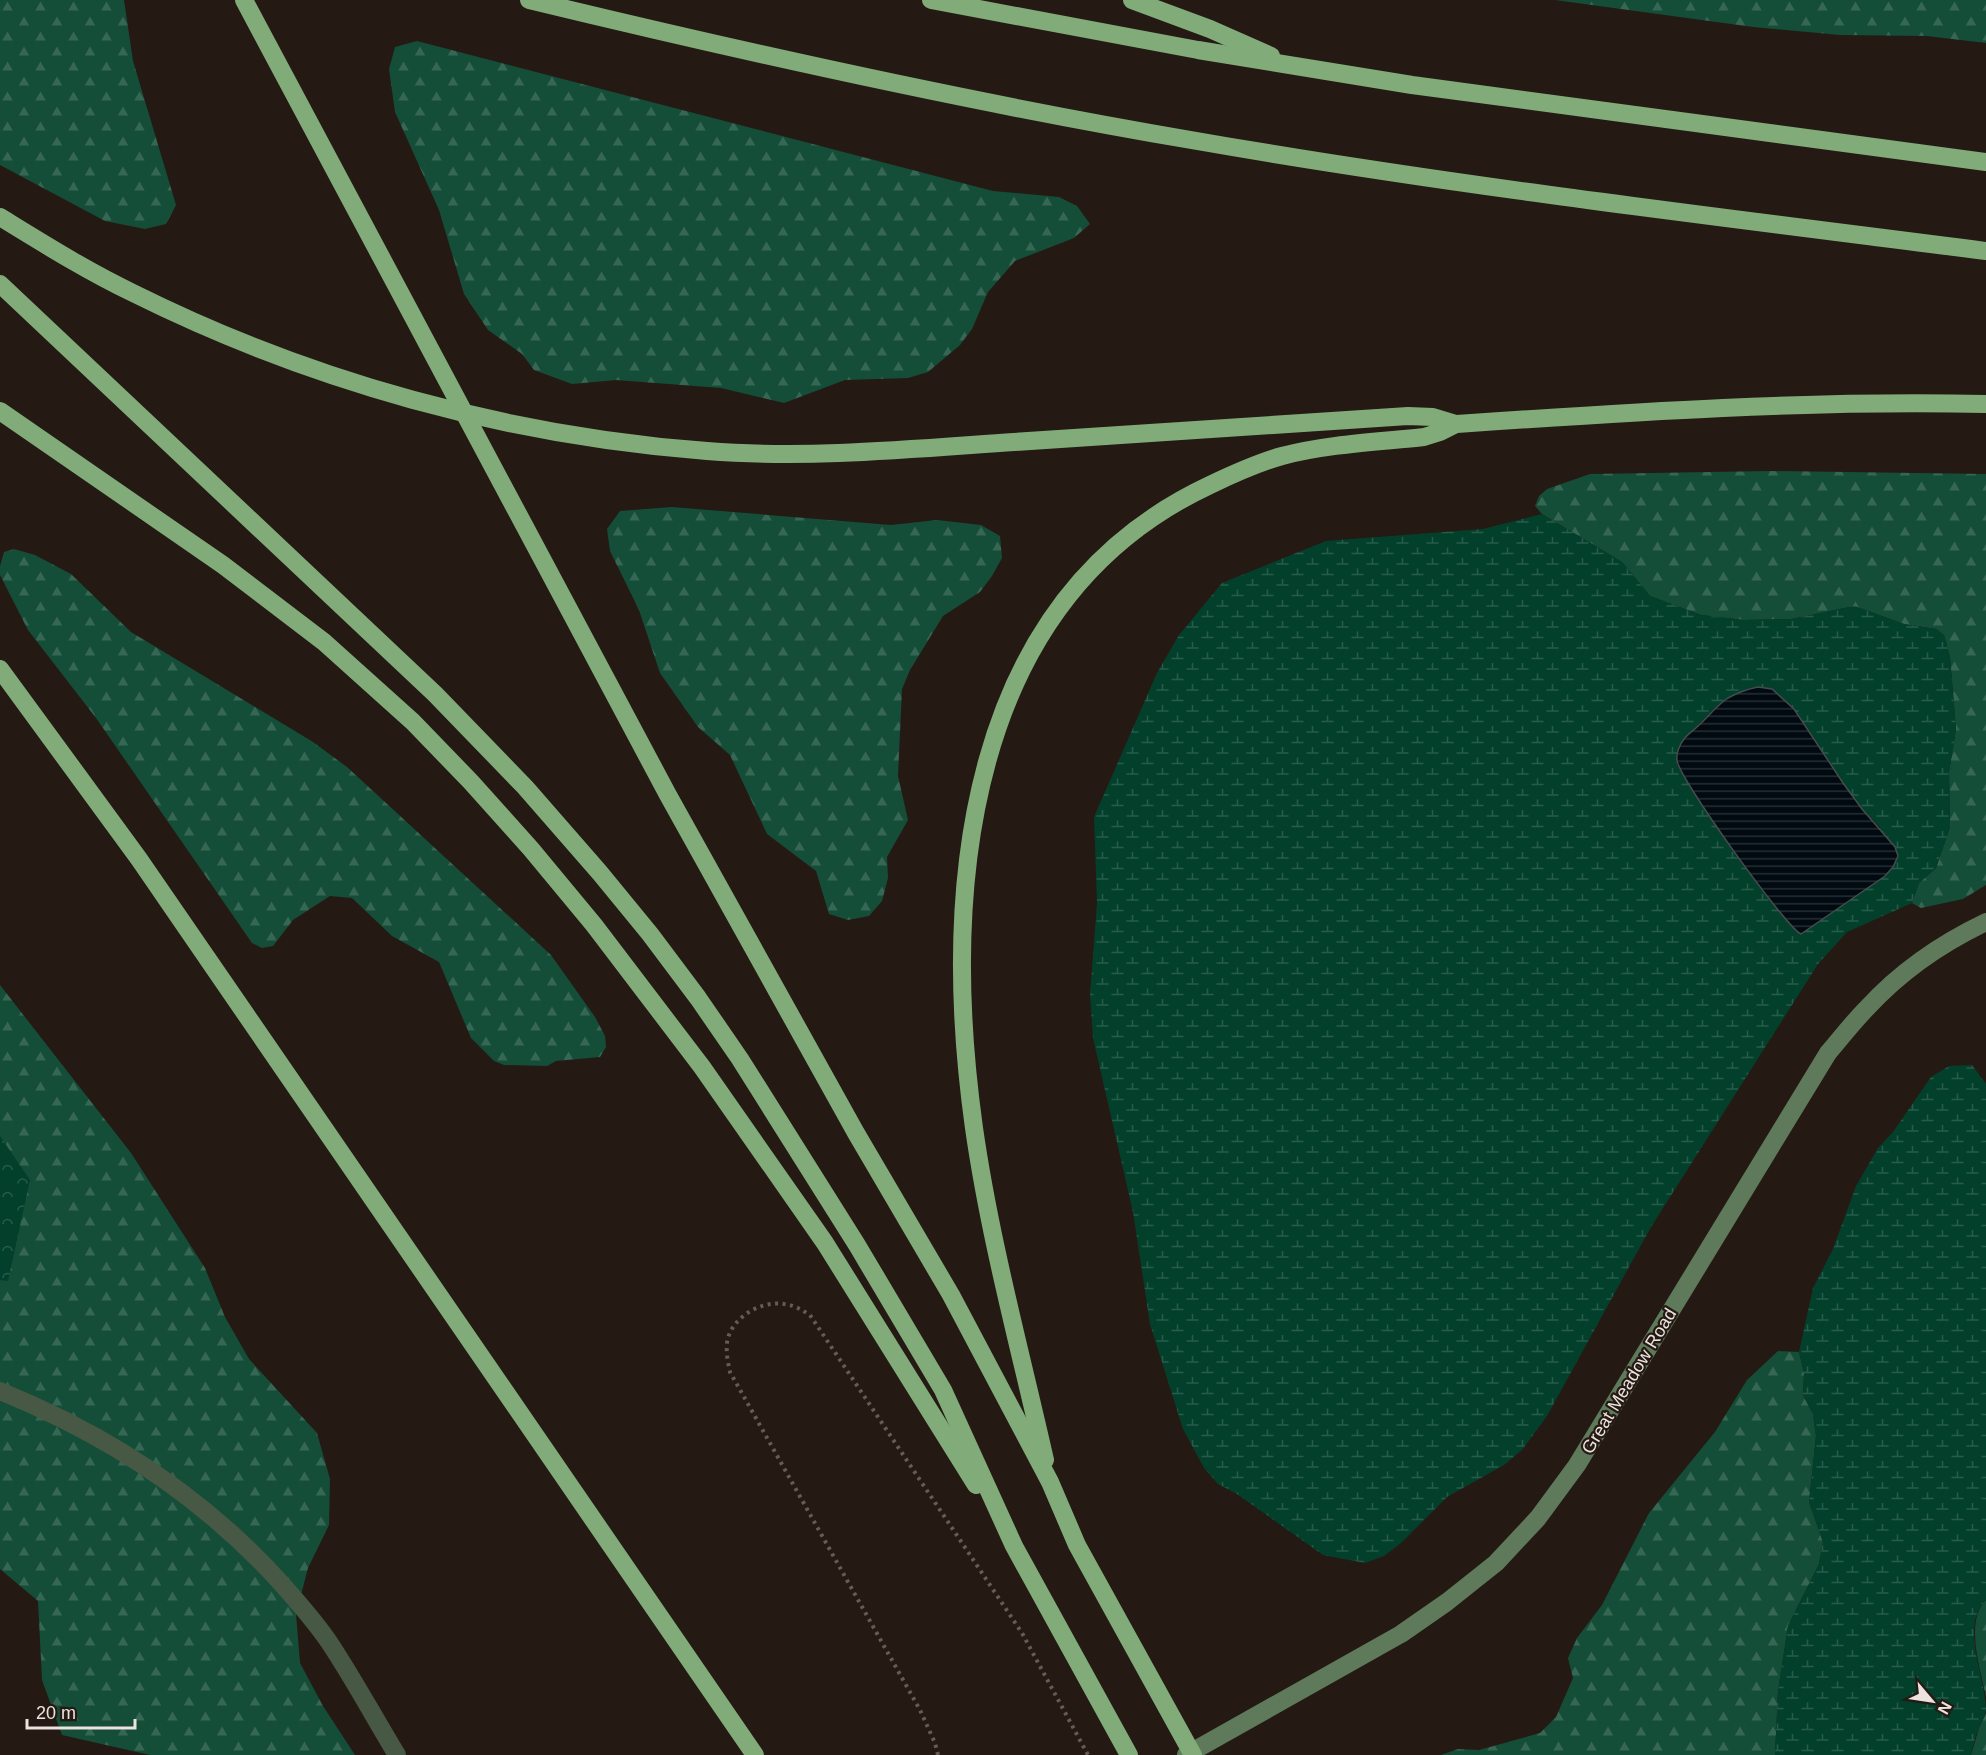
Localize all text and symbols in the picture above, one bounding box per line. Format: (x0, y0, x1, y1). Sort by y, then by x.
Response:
street label: Great Meadow Road (1578, 1305, 1680, 1457)
north arrow (1902, 1671, 1962, 1731)
scale bar (27, 1692, 135, 1730)
text: N (1934, 1699, 1955, 1717)
text: 20 m (36, 1703, 76, 1723)

